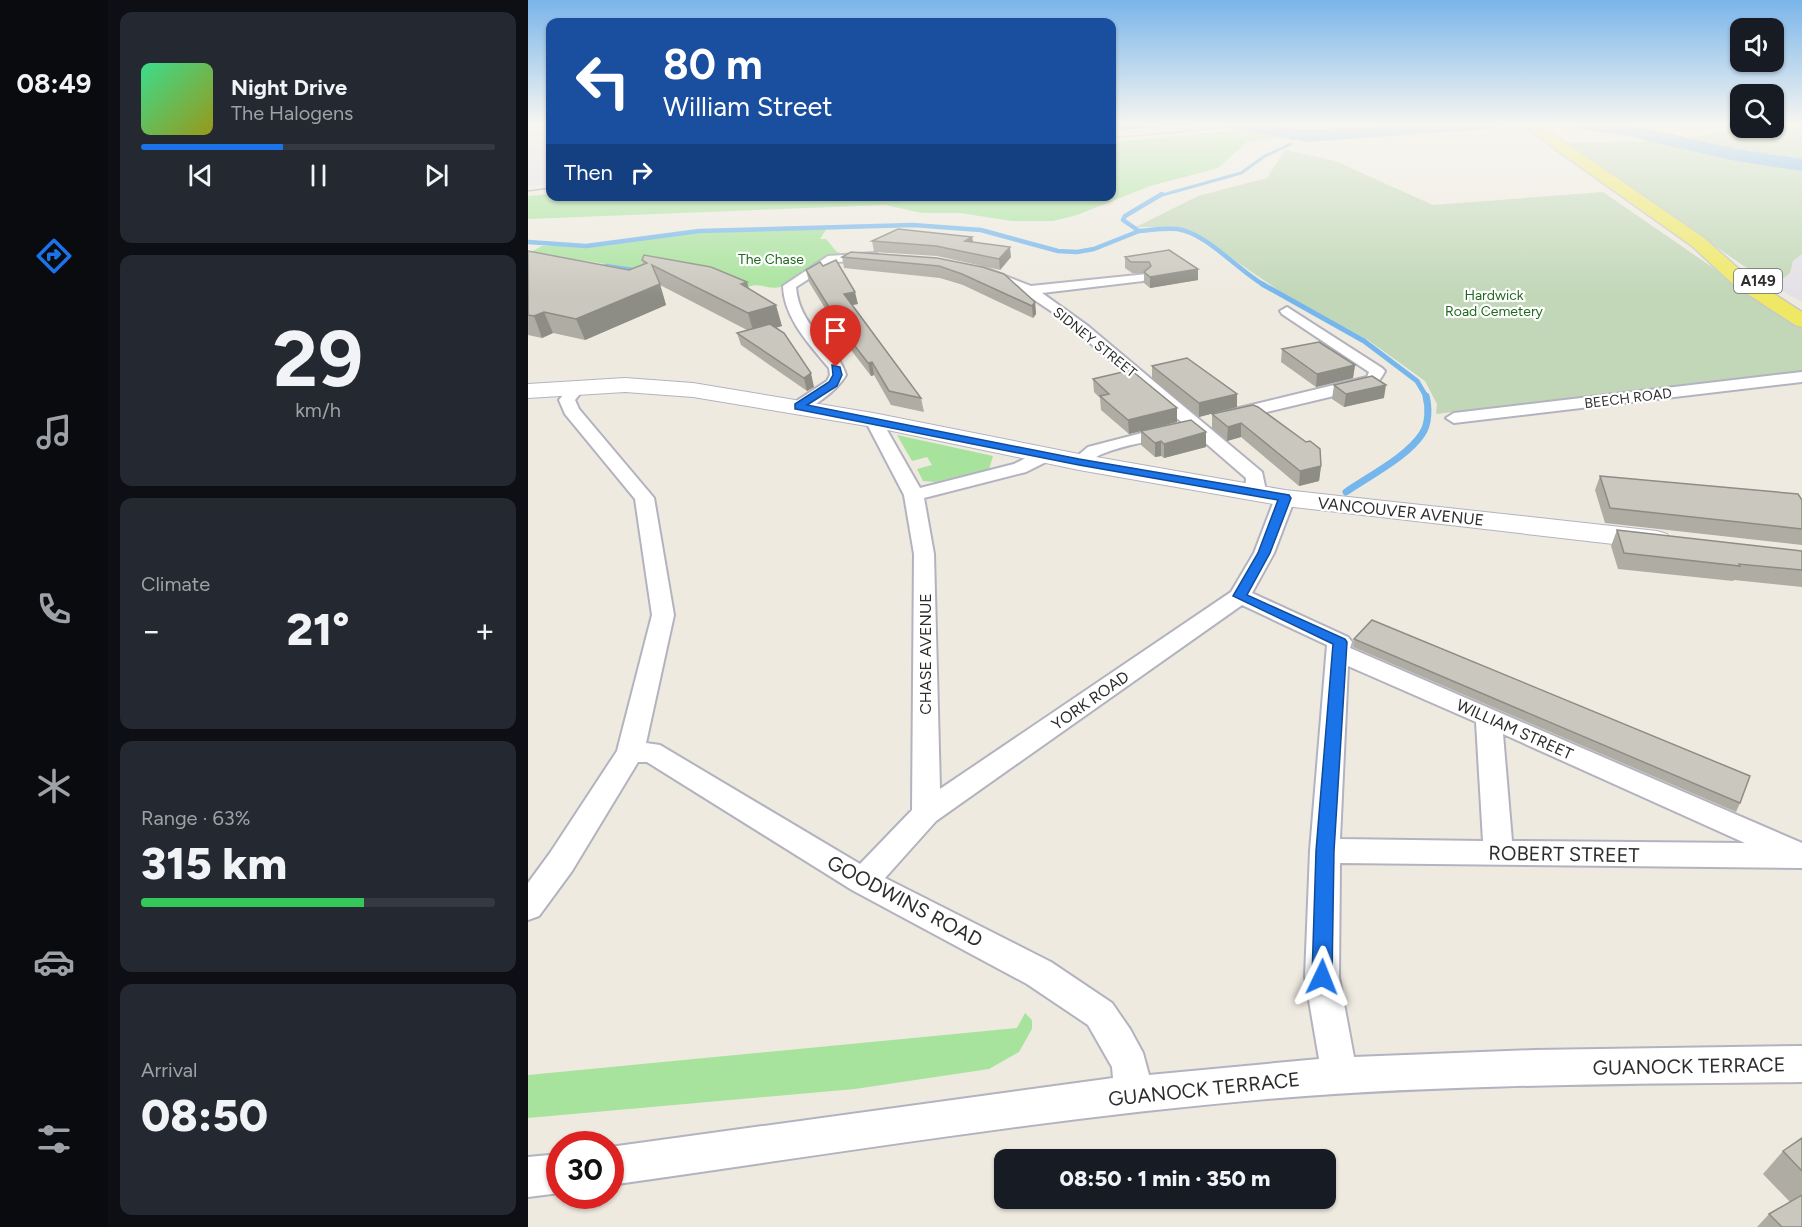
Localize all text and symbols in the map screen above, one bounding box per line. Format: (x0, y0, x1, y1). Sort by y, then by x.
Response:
map controls (1730, 18, 1784, 138)
button: sound (1730, 18, 1784, 72)
text: 80 m (663, 39, 763, 90)
icon: left (564, 42, 642, 120)
text: 08:49 (17, 67, 91, 100)
text: Night Drive (231, 74, 347, 101)
button: search (1730, 84, 1784, 138)
text: William Street (663, 90, 832, 123)
text: The Halogens (231, 101, 353, 125)
icon: right (625, 156, 658, 189)
icon: previous (184, 159, 217, 192)
icon: pause (302, 159, 335, 192)
icon: next (420, 159, 453, 192)
text: Then (564, 159, 613, 186)
icon: directions (33, 235, 75, 277)
park label: The Chase (738, 251, 804, 268)
road number: A149 (1734, 269, 1782, 293)
park label: Hardwick Road Cemetery (1445, 287, 1544, 320)
street label: SIDNEY STREET (1050, 304, 1140, 381)
pin (810, 305, 861, 367)
text: 29 (273, 312, 363, 406)
icon: arrive (819, 314, 852, 347)
street label: BEECH ROAD (1583, 385, 1673, 412)
text: km/h (295, 398, 341, 422)
icon: music (33, 411, 75, 453)
street label: VANCOUVER AVENUE (1317, 493, 1485, 530)
text: Climate (141, 572, 210, 596)
icon: phone (33, 588, 75, 630)
street label: CHASE AVENUE (916, 593, 935, 715)
text: 21° (287, 602, 349, 656)
text: − (141, 611, 162, 650)
text: + (474, 611, 495, 650)
street label: YORK ROAD (1048, 667, 1133, 734)
street label: WILLIAM STREET (1454, 695, 1576, 764)
icon: climate (33, 765, 75, 807)
text: Range · 63% (141, 806, 250, 830)
text: 315 km (141, 836, 287, 890)
street label: ROBERT STREET (1488, 841, 1640, 867)
street label: GOODWINS ROAD (823, 850, 987, 952)
icon: car (33, 941, 75, 983)
position arrow (1290, 945, 1354, 1009)
street label: GUANOCK TERRACE (1592, 1052, 1786, 1080)
text: Arrival (141, 1058, 197, 1082)
street label: GUANOCK TERRACE (1107, 1067, 1301, 1111)
text: 08:50 (141, 1088, 268, 1142)
icon: filters (33, 1118, 75, 1160)
speed limit sign: 30 (546, 1131, 624, 1209)
text: 08:50 · 1 min · 350 m (1060, 1165, 1270, 1192)

